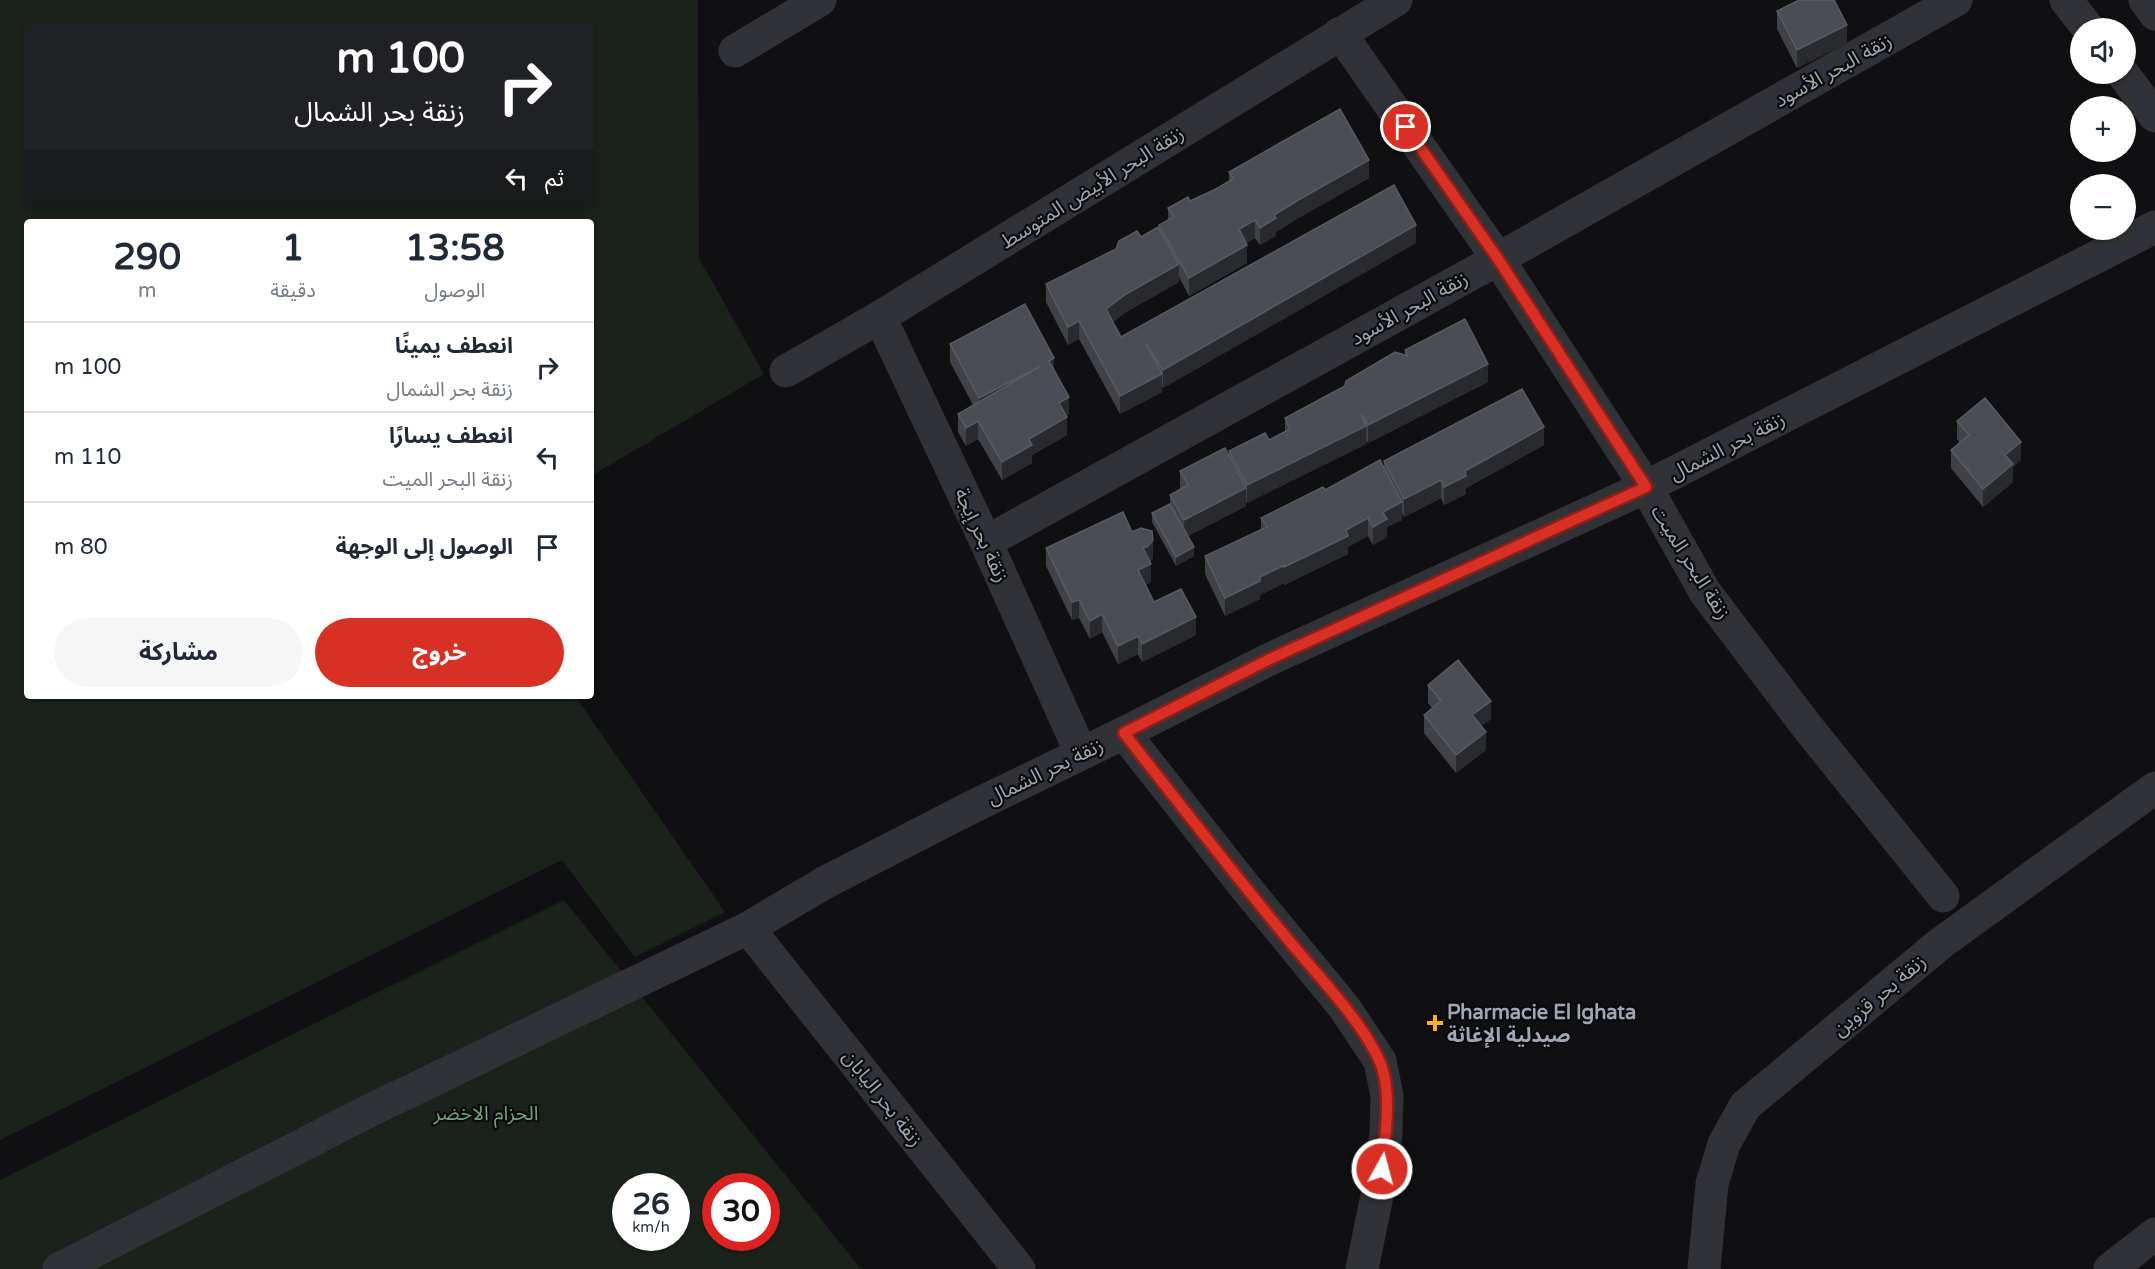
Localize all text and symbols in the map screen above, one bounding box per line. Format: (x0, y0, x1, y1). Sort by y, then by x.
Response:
map controls (2070, 18, 2136, 240)
button: sound (2070, 18, 2136, 84)
street label: زنقة البحر الأسود (1771, 29, 1896, 113)
text: 100 m (336, 33, 465, 84)
icon: right (486, 48, 564, 126)
text: زنقة بحر الشمال (294, 96, 465, 129)
button: + (2070, 96, 2136, 162)
pin (1380, 101, 1431, 152)
icon: arrive (1389, 110, 1422, 143)
street label: زنقة البحر الأبيض المتوسط (996, 122, 1189, 254)
icon: left (500, 162, 533, 195)
text: ثم (545, 166, 564, 192)
button: − (2070, 174, 2136, 240)
text: 1 (282, 227, 304, 270)
text: 13:58 (405, 227, 505, 270)
text: 290 (113, 236, 181, 279)
street label: زنقة البحر الأسود (1347, 267, 1472, 351)
text: m (138, 279, 156, 303)
text: دقيقة (270, 279, 316, 303)
text: الوصول (424, 279, 485, 303)
text: انعطف يمينًا (395, 333, 513, 359)
icon: right (531, 351, 564, 384)
text: 100 m (54, 354, 121, 380)
text: زنقة بحر الشمال (387, 378, 513, 402)
street label: زنقة بحر الشمال (1666, 408, 1789, 486)
text: انعطف يسارًا (389, 423, 513, 449)
icon: left (531, 441, 564, 474)
text: 110 m (54, 444, 121, 470)
text: زنقة البحر الميت (383, 468, 513, 492)
street label: زنقة بحر إيجة (949, 484, 1013, 586)
street label: زنقة البحر الميت (1645, 501, 1735, 624)
icon: arrive (531, 531, 564, 564)
text: 80 m (54, 534, 108, 560)
text: الوصول إلى الوجهة (335, 534, 513, 560)
button: مشاركة (54, 618, 303, 687)
button: خروج (315, 618, 564, 687)
street label: زنقة بحر الشمال (983, 733, 1108, 810)
street label: زنقة بحر قزوين (1828, 950, 1931, 1042)
place label: Pharmacie El Ighata صيدلية الإغاثة (1447, 1001, 1636, 1049)
marker: Pharmacie El Ighata صيدلية الإغاثة (1428, 1016, 1442, 1030)
street label: زنقة بحر اليابان (837, 1045, 927, 1152)
park label: الحزام الاخضر (433, 1102, 538, 1128)
position arrow (1350, 1137, 1414, 1201)
speed limit sign: 30 (702, 1173, 780, 1251)
text: 26 (632, 1186, 670, 1223)
text: km/h (632, 1218, 670, 1236)

